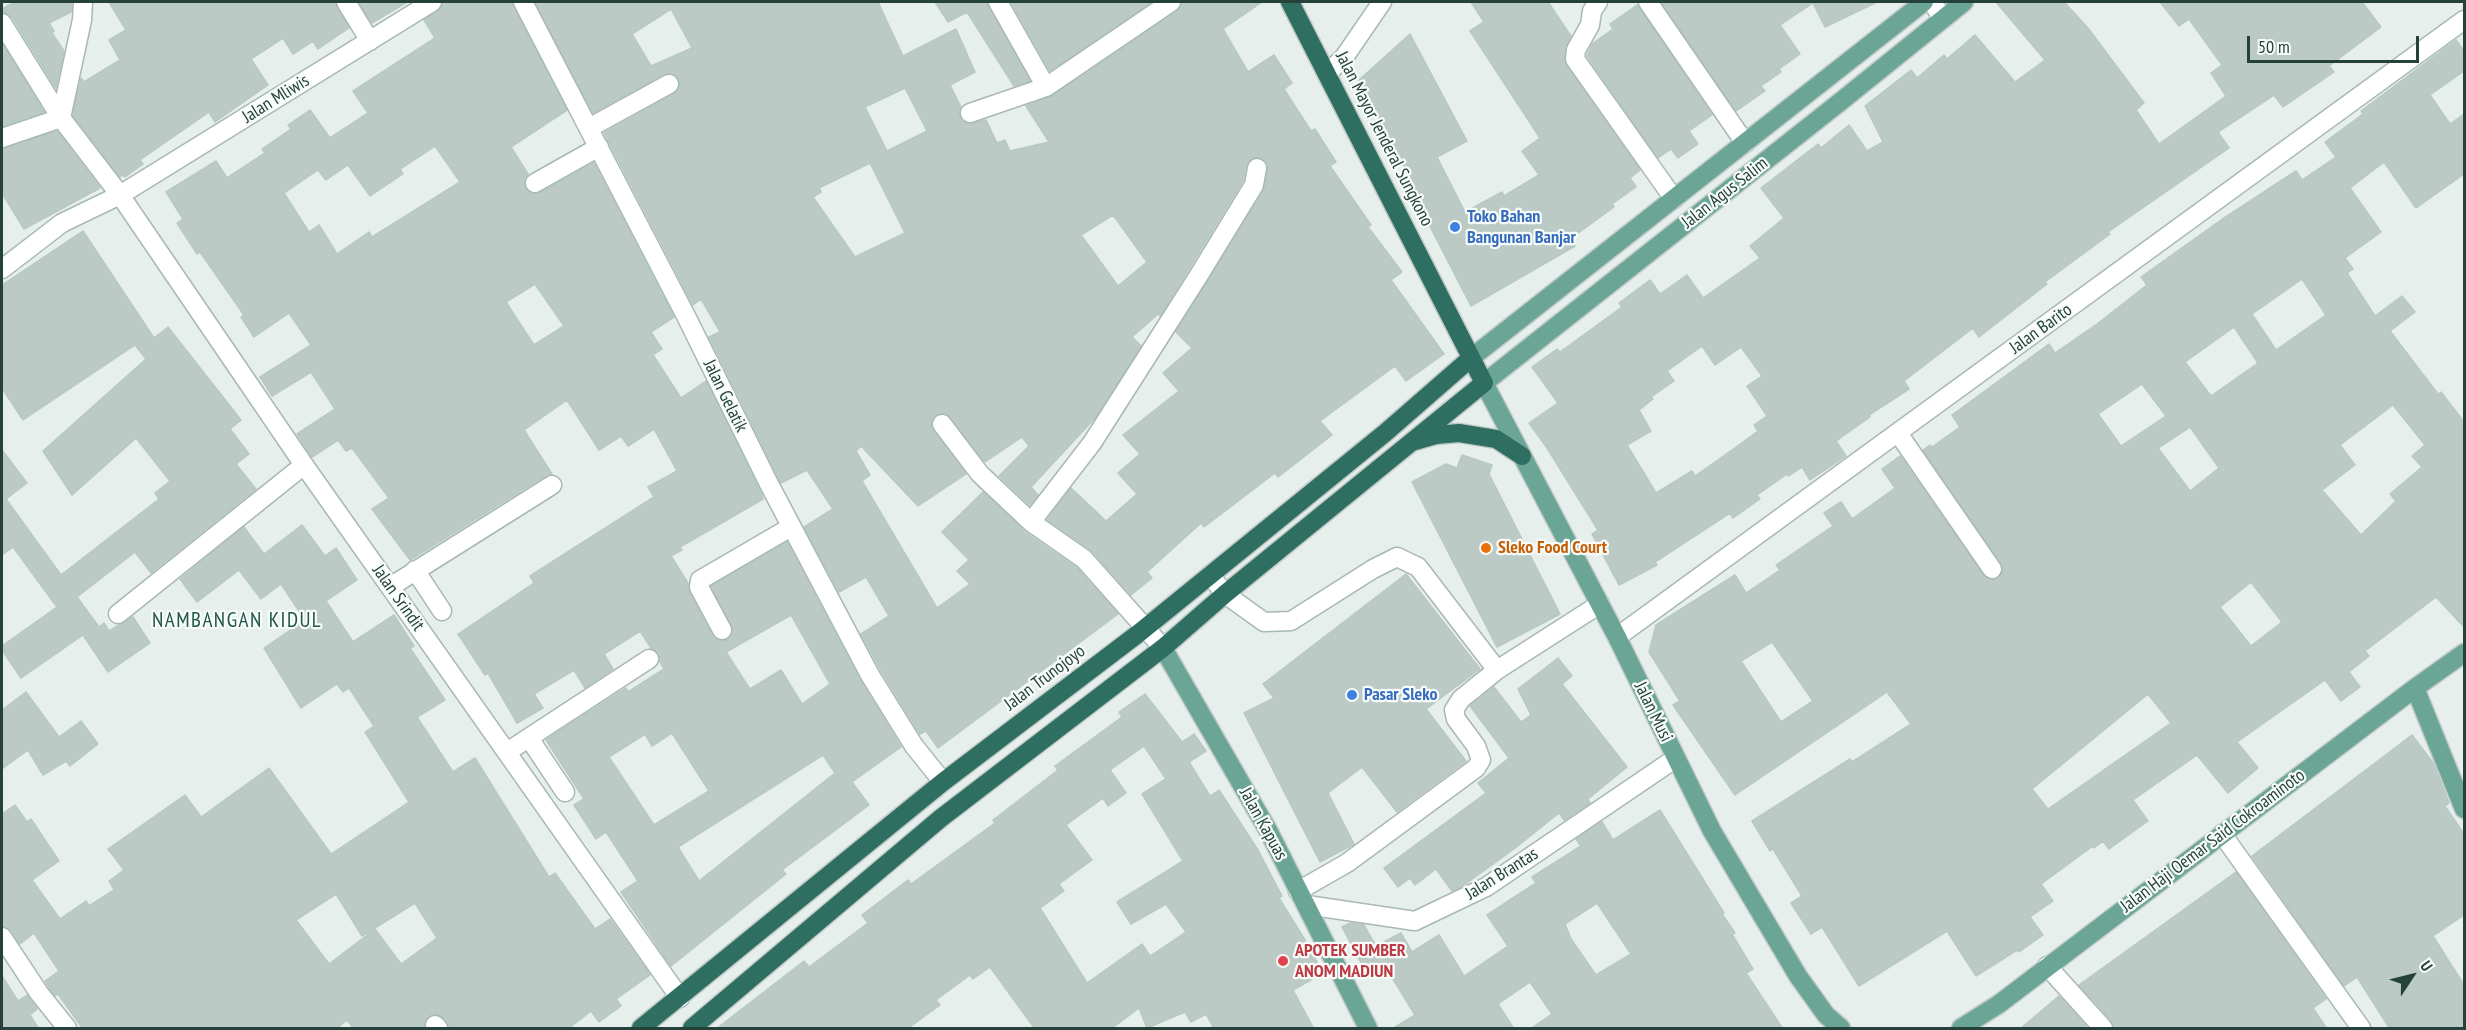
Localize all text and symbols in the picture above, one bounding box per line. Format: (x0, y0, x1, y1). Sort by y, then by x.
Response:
scale bar (2250, 24, 2422, 62)
text: 50 m (2258, 35, 2290, 58)
street label: Jalan Mayor Jenderal Sungkono (1331, 48, 1437, 230)
street label: Jalan Mliwis (239, 70, 313, 128)
street label: Jalan Agus Salim (1678, 153, 1772, 233)
place label: Toko Bahan Bangunan Banjar (1467, 206, 1576, 248)
marker: Toko Bahan Bangunan Banjar (1448, 220, 1462, 234)
street label: Jalan Barito (2006, 299, 2076, 359)
street label: Jalan Gelatik (698, 356, 752, 436)
place label: Sleko Food Court (1498, 537, 1607, 559)
marker: Sleko Food Court (1479, 541, 1493, 555)
street label: Jalan Srindit (367, 561, 429, 635)
district label: NAMBANGAN KIDUL (152, 608, 322, 634)
street label: Jalan Trunojoyo (1000, 641, 1090, 715)
street label: Jalan Musi (1629, 679, 1677, 745)
place label: Pasar Sleko (1364, 684, 1438, 706)
marker: Pasar Sleko (1345, 688, 1359, 702)
street label: Jalan Haji Oemar Said Cokroaminoto (2117, 765, 2309, 917)
street label: Jalan Kapuas (1234, 784, 1292, 864)
street label: Jalan Brantas (1462, 843, 1542, 905)
place label: APOTEK SUMBER ANOM MADIUN (1295, 940, 1406, 982)
north arrow (2382, 946, 2442, 1006)
marker: APOTEK SUMBER ANOM MADIUN (1276, 954, 1290, 968)
text: U (2416, 957, 2437, 975)

